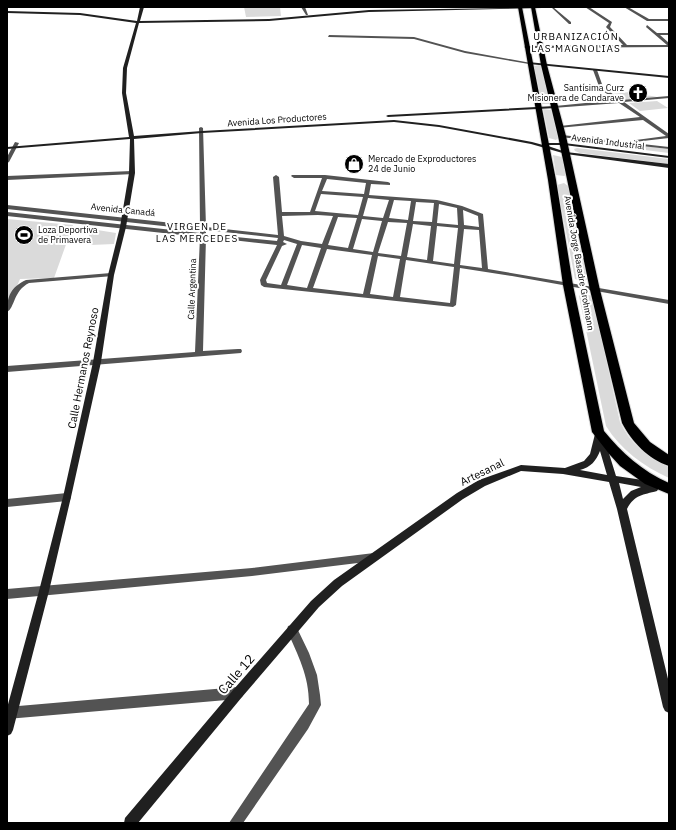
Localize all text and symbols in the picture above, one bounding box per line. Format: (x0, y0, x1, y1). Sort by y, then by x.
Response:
district label: URBANIZACIÓN LAS MAGNOLIAS (531, 30, 621, 55)
place label: Santísima Curz Misionera de Candarave (527, 82, 624, 103)
church icon: Santísima Curz Misionera de Candarave (627, 82, 649, 104)
street label: Avenida Los Productores (227, 111, 327, 128)
street label: Avenida Industrial (571, 132, 646, 152)
shop icon: Mercado de Exproductores 24 de Junio (343, 153, 365, 175)
place label: Mercado de Exproductores 24 de Junio (368, 153, 476, 174)
street label: Avenida Jorge Basadre Grohmann (562, 195, 597, 331)
street label: Avenida Canadá (90, 201, 156, 218)
district label: VIRGEN DE LAS MERCEDES (156, 220, 238, 245)
sports icon: Loza Deportiva de Primavera (13, 224, 35, 246)
place label: Loza Deportiva de Primavera (38, 224, 98, 245)
street label: Calle Argentina (185, 258, 198, 320)
street label: Calle Hermanos Reynoso (64, 306, 102, 430)
street label: Artesanal (458, 455, 506, 489)
street label: Calle 12 (214, 651, 258, 698)

